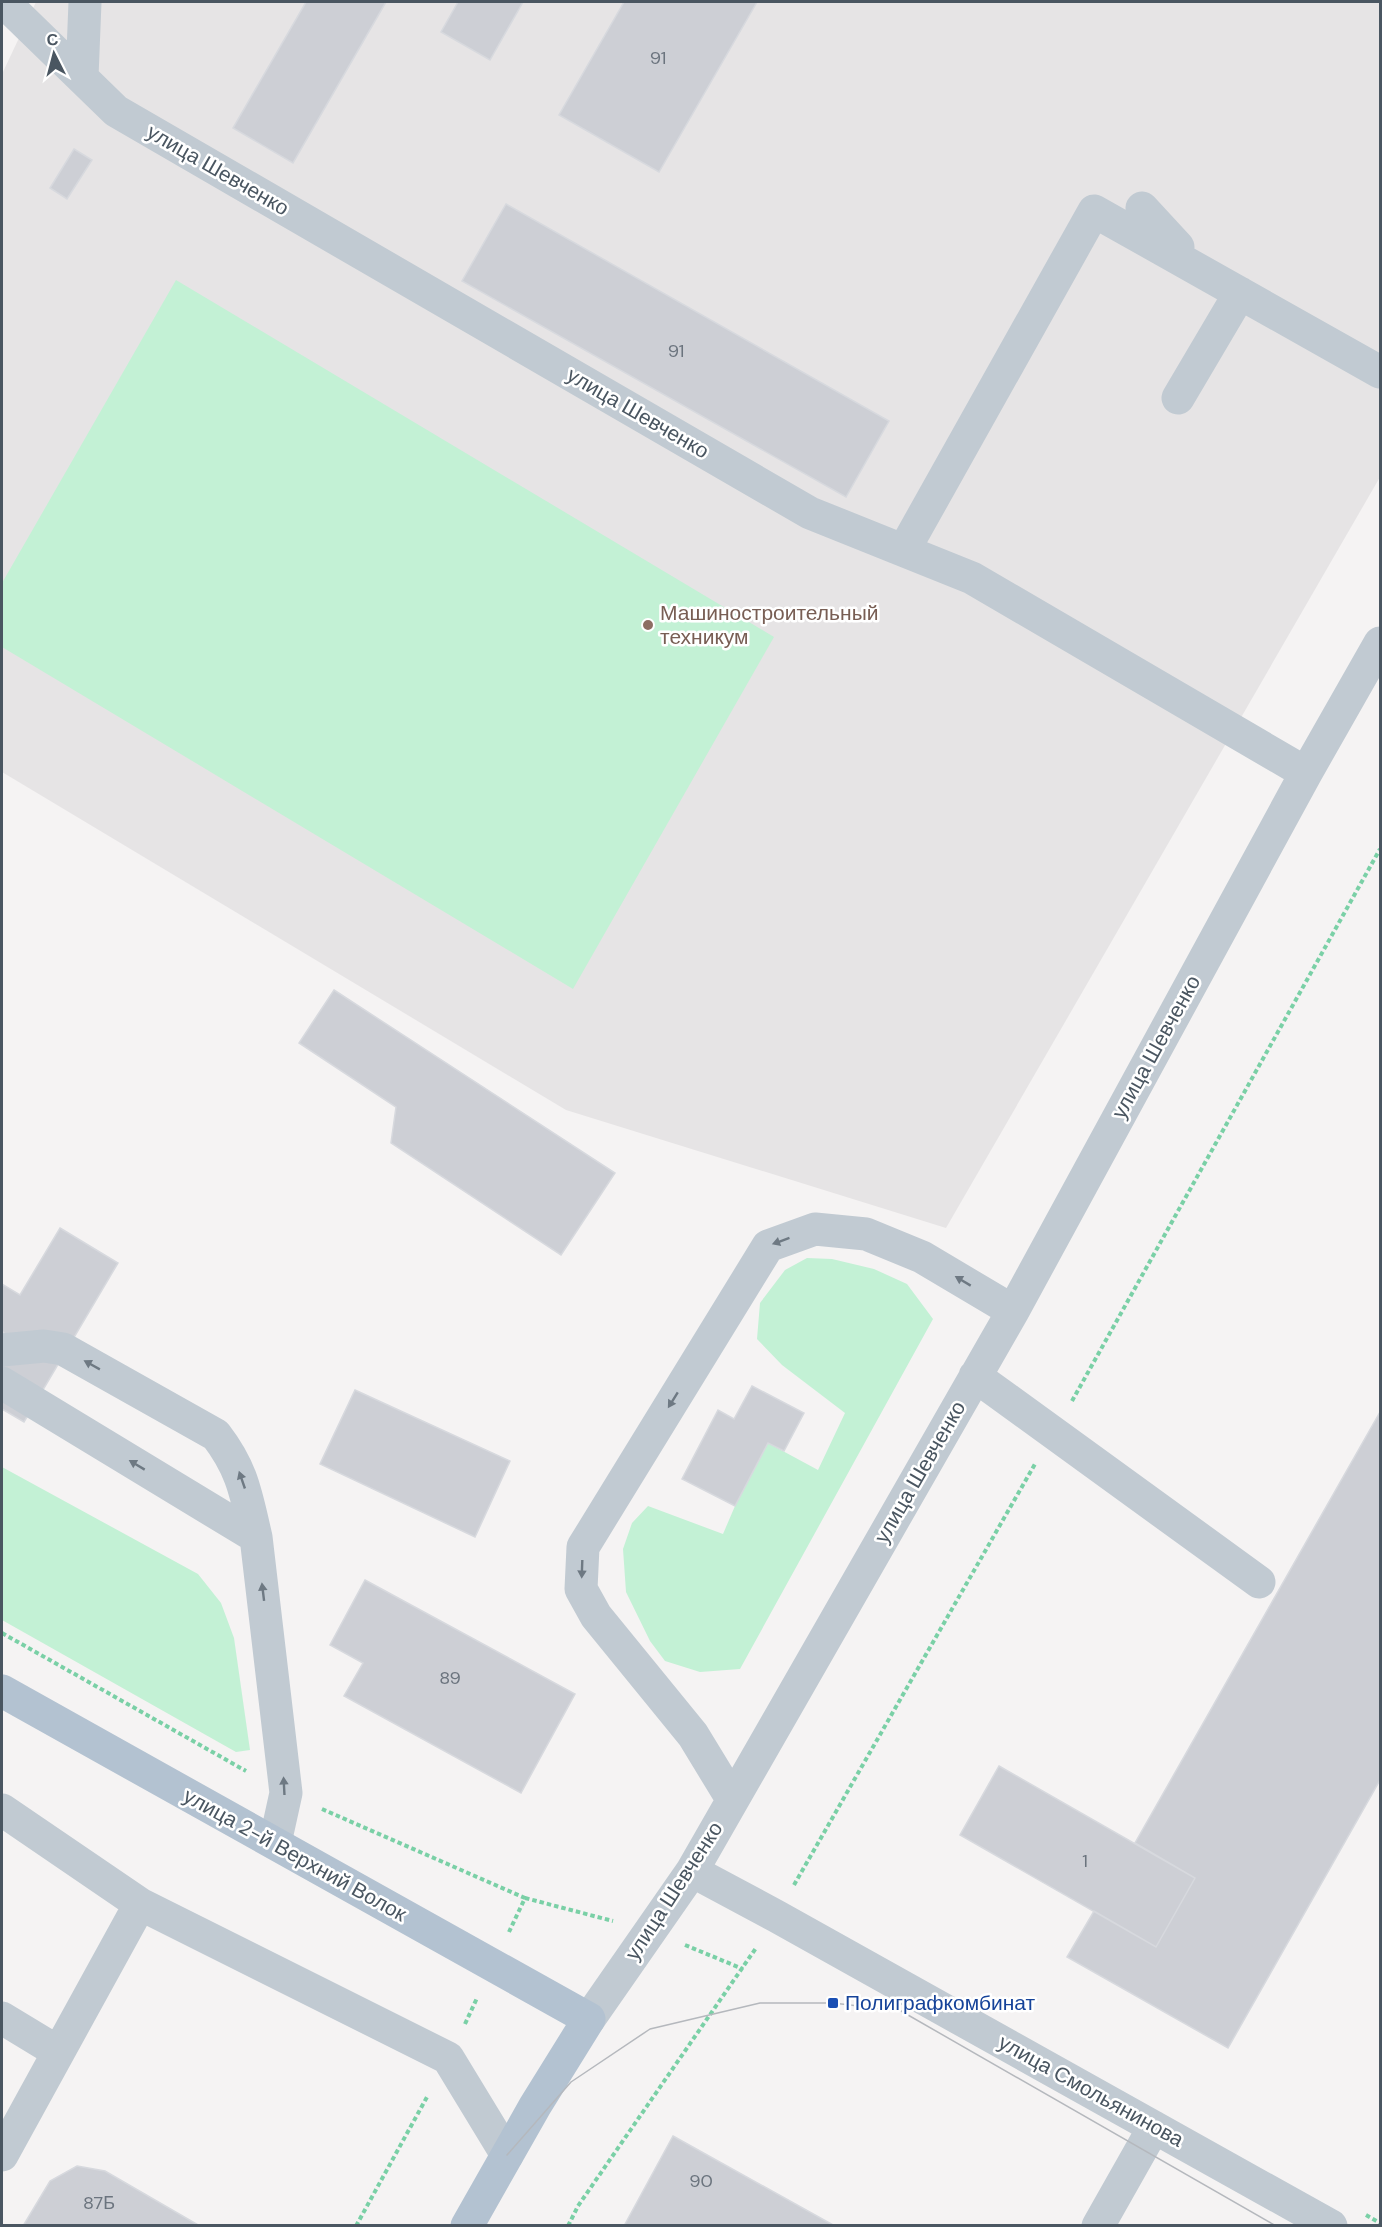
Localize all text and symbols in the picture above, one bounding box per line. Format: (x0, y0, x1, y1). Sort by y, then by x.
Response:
north arrow (24, 24, 84, 84)
text: С (46, 28, 60, 51)
house number: 91 (650, 46, 666, 70)
street label: улица Шевченко (142, 118, 294, 222)
house number: 91 (668, 339, 684, 363)
street label: улица Шевченко (562, 361, 714, 465)
place label: Машиностроительный техникум (660, 599, 878, 651)
marker: Машиностроительный техникум (641, 618, 655, 632)
street label: улица Шевченко (1105, 970, 1207, 1124)
one-way arrow (772, 1237, 790, 1246)
one-way arrow (955, 1275, 971, 1286)
one-way arrow (83, 1360, 100, 1370)
one-way arrow (668, 1392, 679, 1408)
street label: улица Шевченко (868, 1396, 972, 1548)
one-way arrow (128, 1460, 145, 1470)
one-way arrow (236, 1471, 246, 1489)
one-way arrow (577, 1560, 586, 1579)
one-way arrow (258, 1583, 267, 1602)
house number: 89 (439, 1666, 461, 1690)
one-way arrow (280, 1776, 289, 1795)
street label: улица 2-й Верхний Волок (178, 1782, 412, 1928)
street label: улица Шевченко (619, 1816, 729, 1966)
house number: 1 (1082, 1849, 1088, 1873)
place label: Полиграфкомбинат (845, 1989, 1035, 2017)
marker: Полиграфкомбинат (826, 1996, 840, 2010)
street label: улица Смольянинова (993, 2028, 1189, 2154)
house number: 90 (689, 2169, 713, 2193)
house number: 87Б (83, 2191, 115, 2215)

